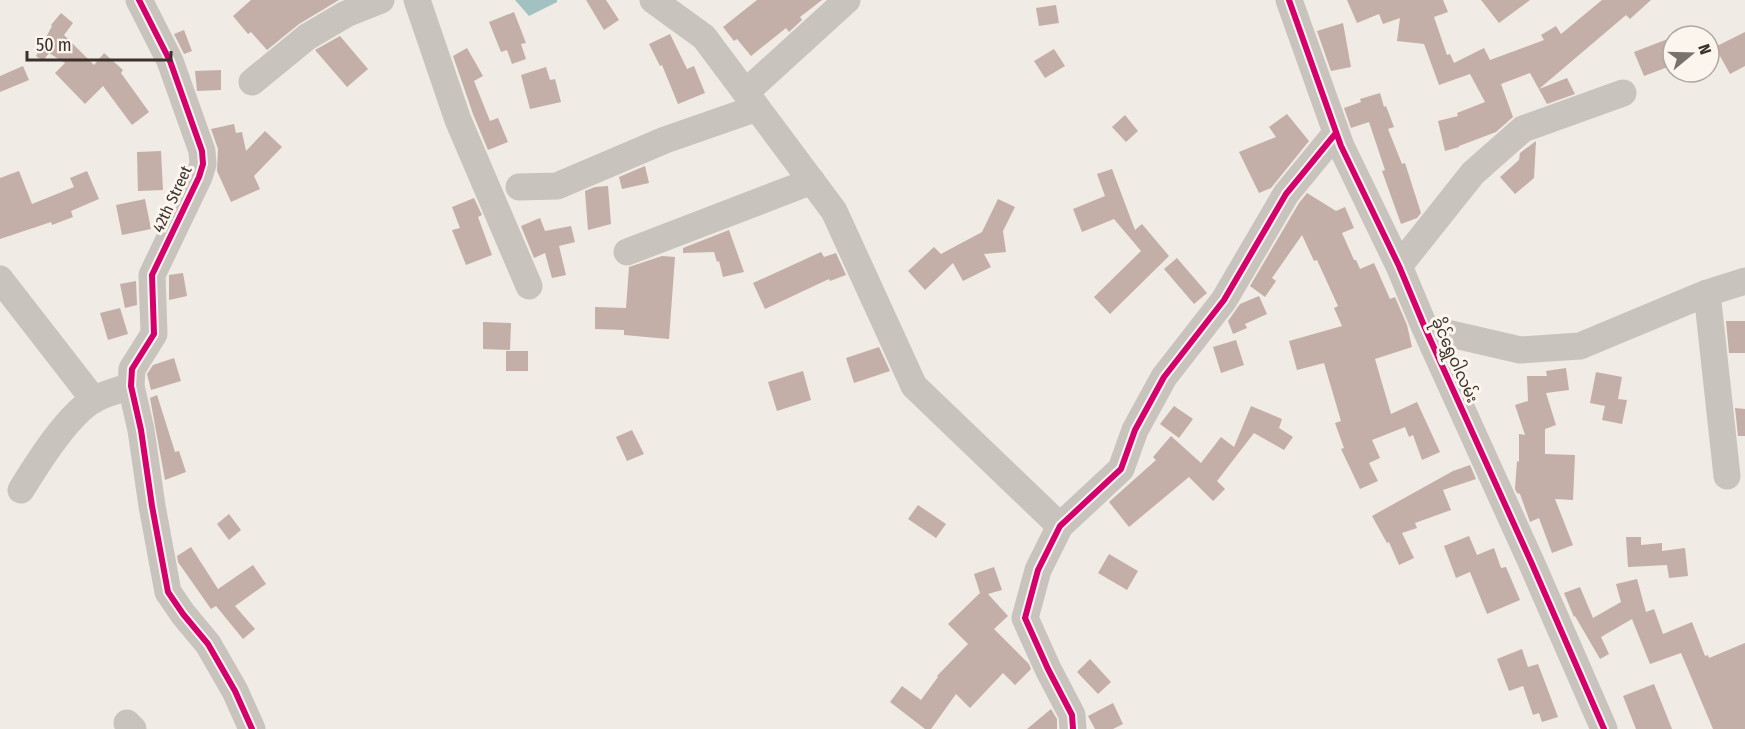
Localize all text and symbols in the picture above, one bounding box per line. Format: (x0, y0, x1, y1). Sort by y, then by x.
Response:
scale bar (27, 24, 171, 62)
north arrow (1661, 24, 1721, 84)
text: 50 m (36, 34, 72, 56)
text: N (1694, 42, 1715, 57)
street label: 42th Street (148, 162, 196, 235)
street label: ခိုင်ရွှေဝါလမ်း (1423, 313, 1484, 408)

